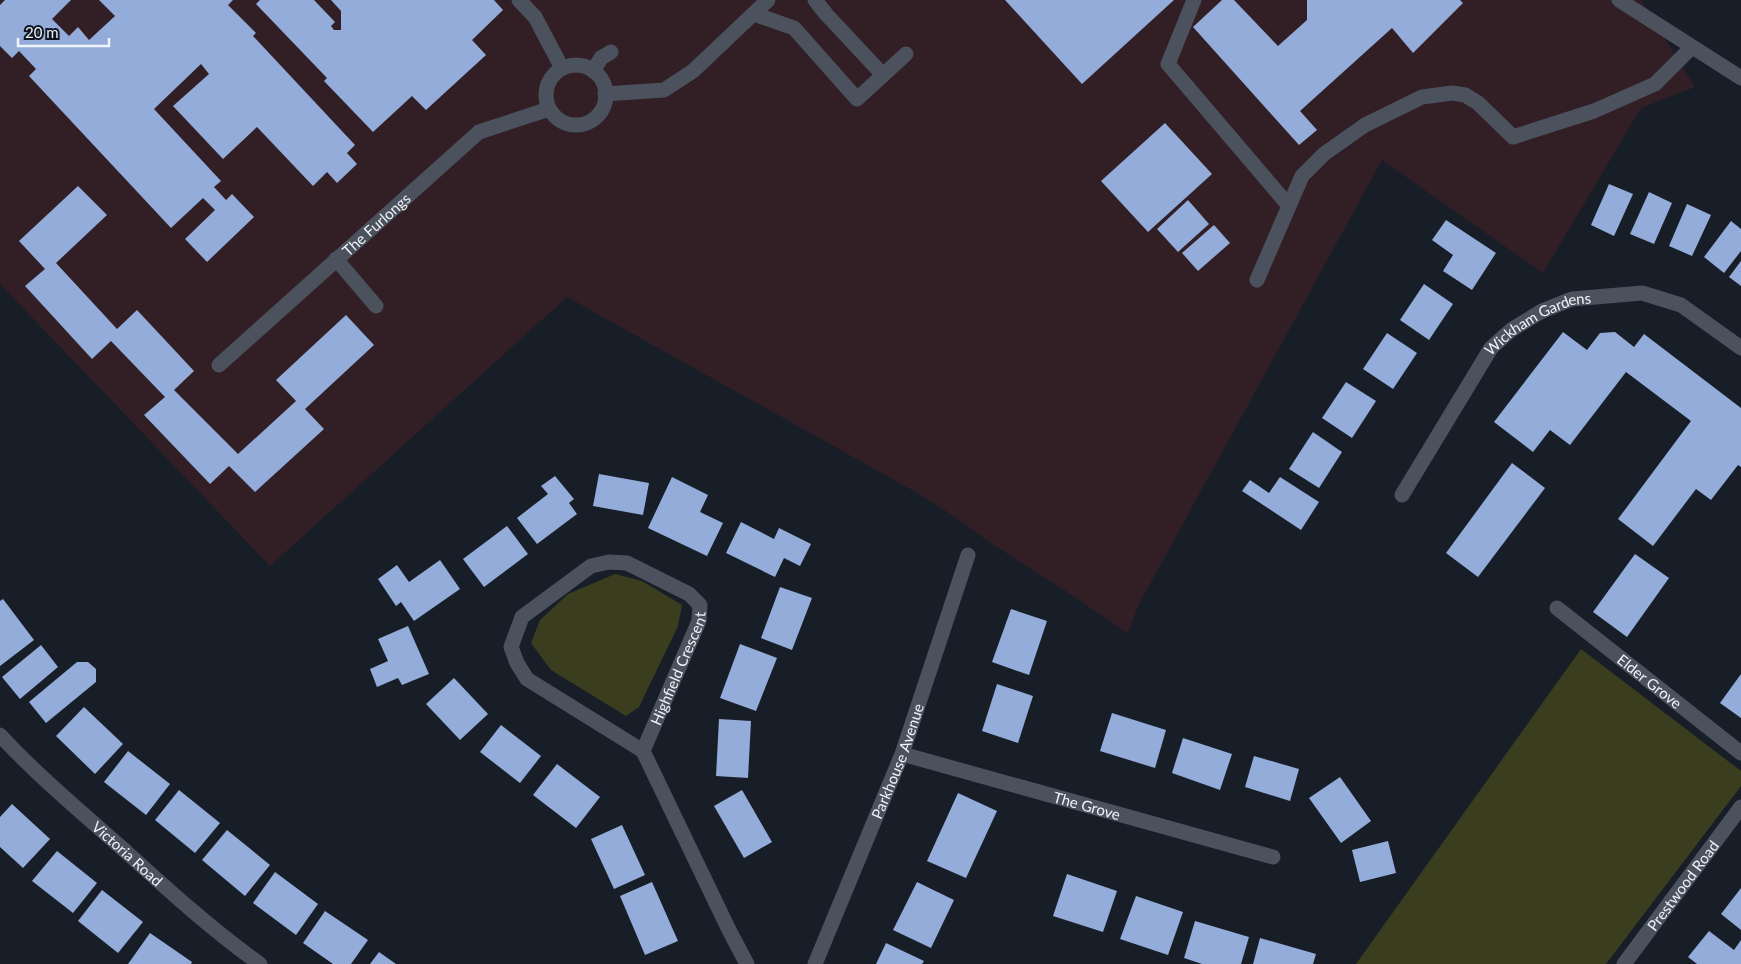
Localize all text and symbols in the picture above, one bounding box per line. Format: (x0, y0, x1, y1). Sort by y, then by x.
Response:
scale bar (18, 15, 109, 47)
text: 20 m (25, 23, 59, 41)
street label: The Furlongs (338, 189, 414, 259)
street label: Wickham Gardens (1480, 288, 1592, 359)
street label: Highfield Crescent (646, 611, 709, 728)
street label: Elder Grove (1614, 650, 1686, 712)
street label: Parkhouse Avenue (867, 701, 927, 822)
street label: The Grove (1052, 788, 1123, 823)
street label: Victoria Road (88, 817, 166, 890)
street label: Prestwood Road (1643, 837, 1722, 934)

